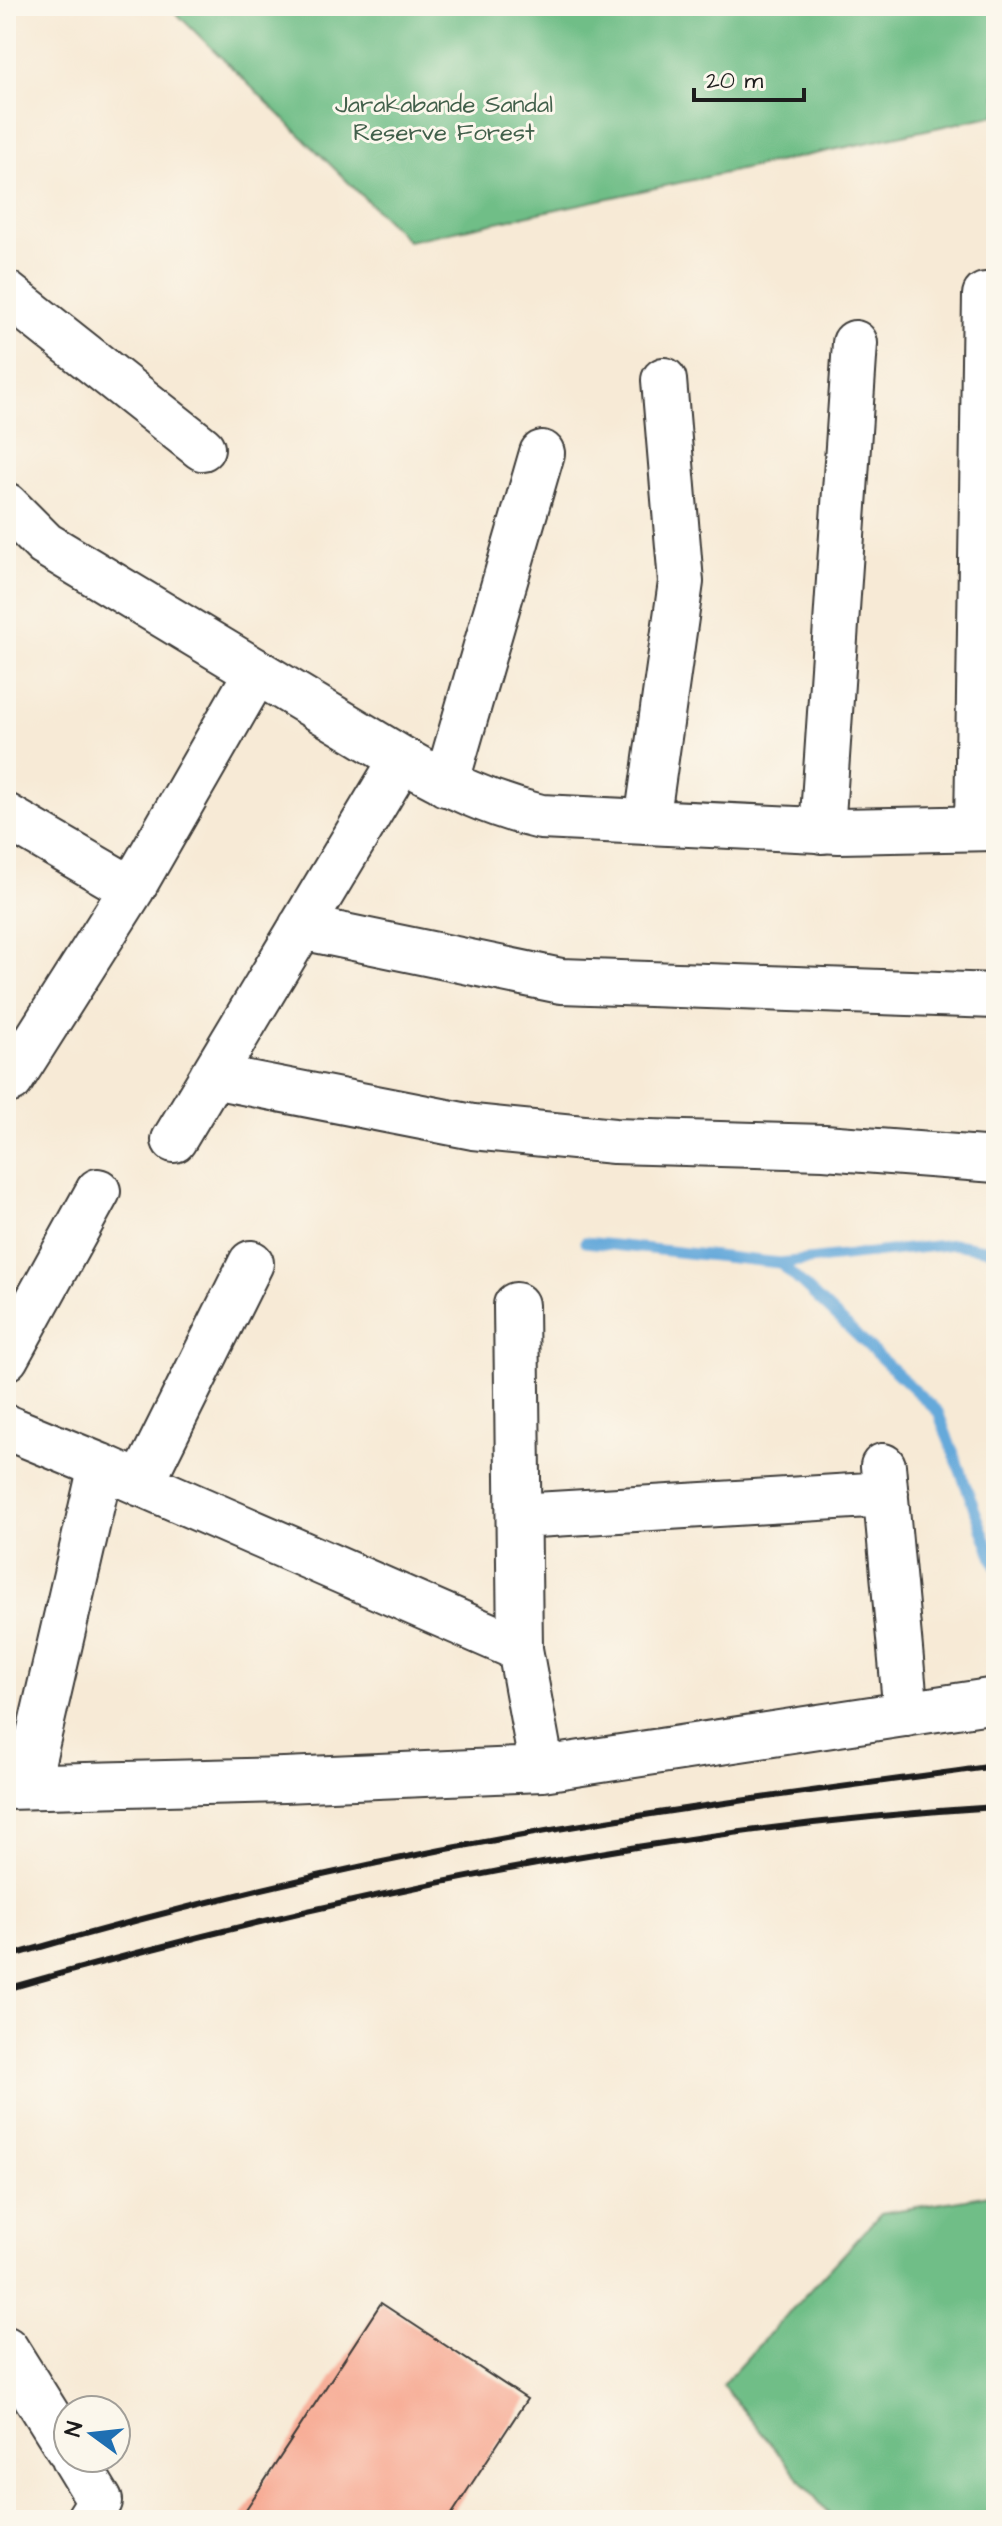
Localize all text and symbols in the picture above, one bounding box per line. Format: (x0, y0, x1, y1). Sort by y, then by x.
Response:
scale bar (694, 52, 804, 102)
text: 20 m (706, 64, 763, 98)
park label: Jarakabande Sandal Reserve Forest (335, 88, 553, 150)
north arrow (52, 2394, 132, 2474)
text: N (57, 2418, 91, 2440)

